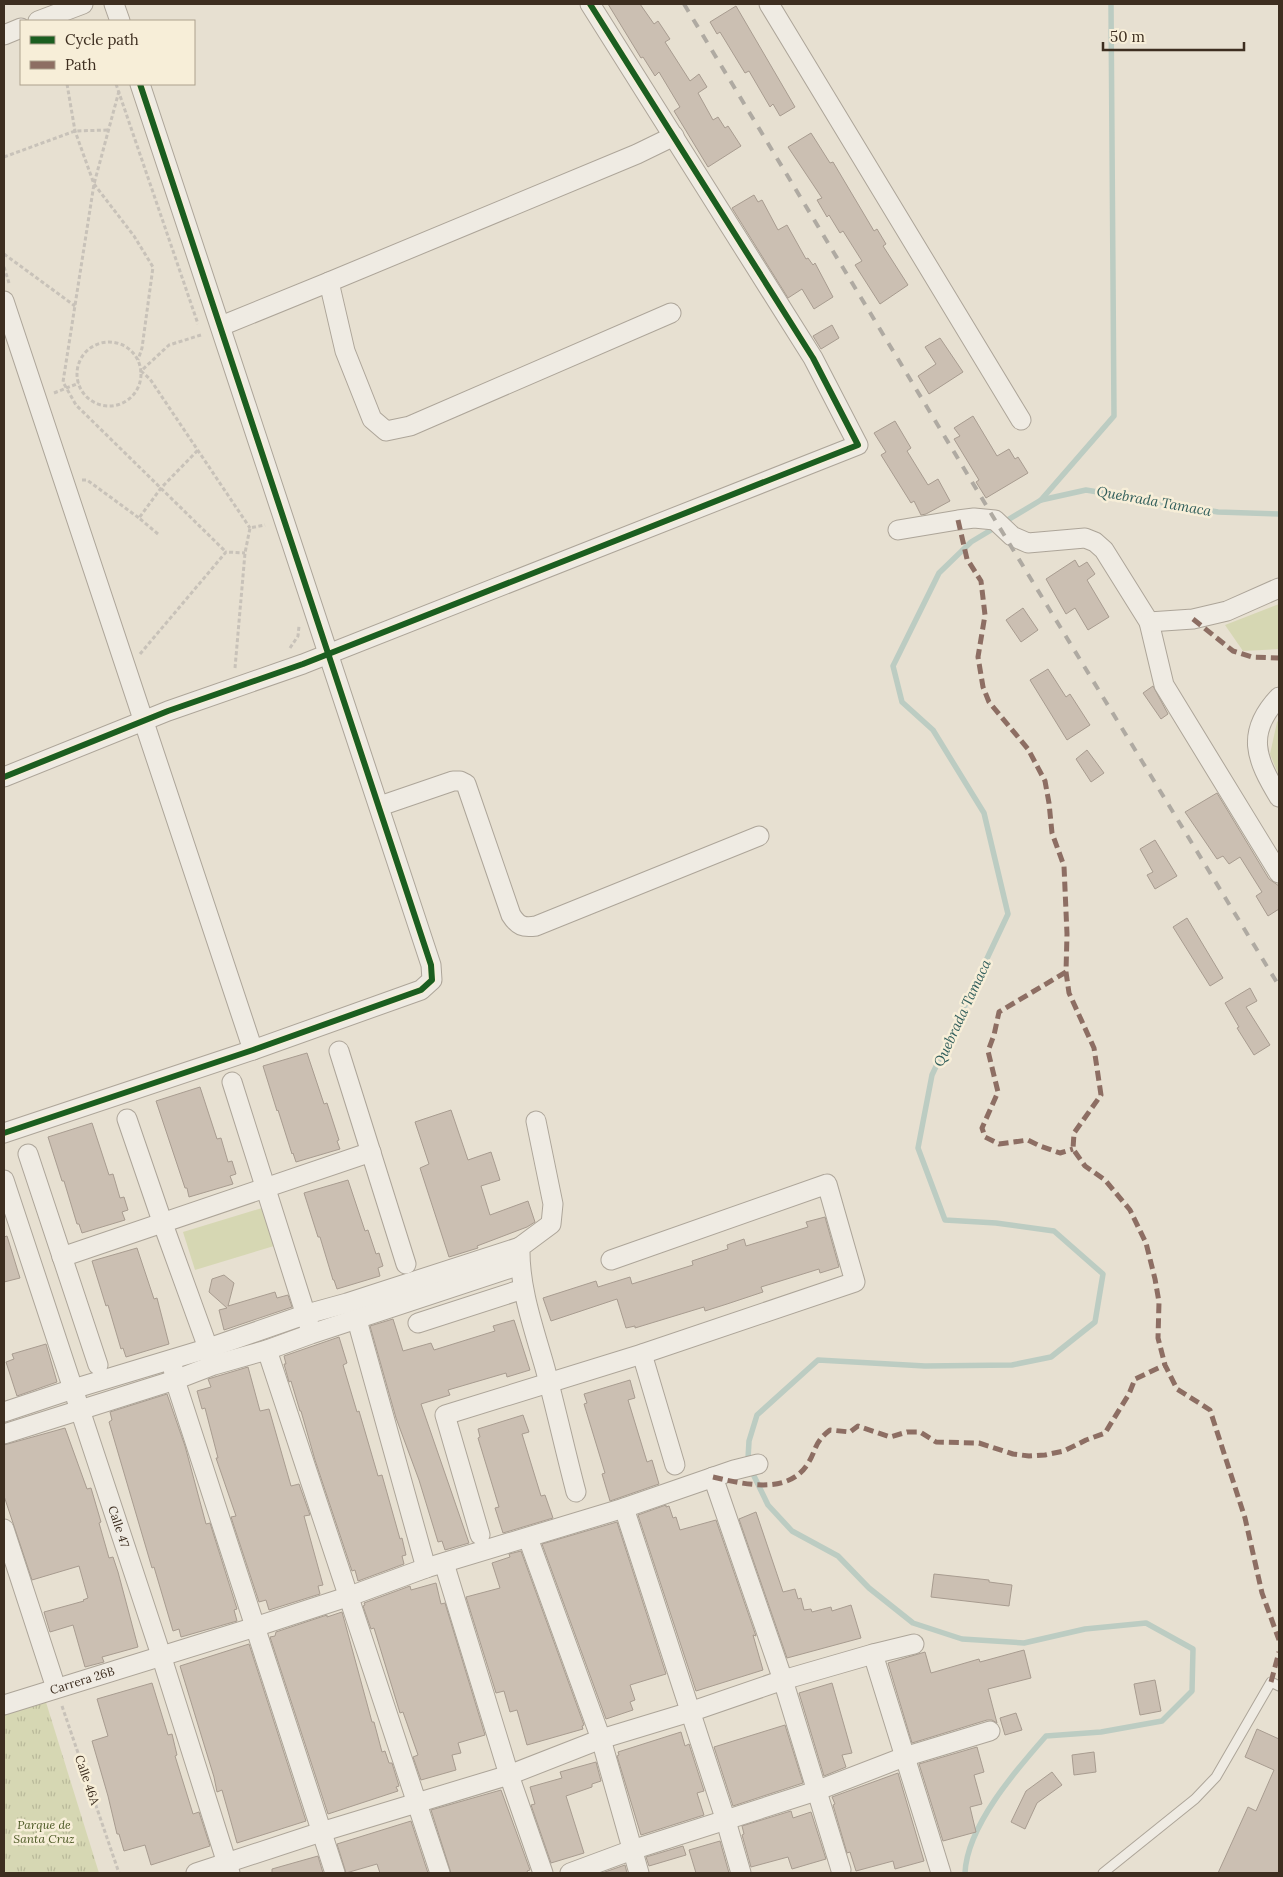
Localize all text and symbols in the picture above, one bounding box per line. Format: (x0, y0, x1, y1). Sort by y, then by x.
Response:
legend (20, 20, 195, 85)
scale bar (1103, 20, 1244, 52)
text: 50 m (1110, 27, 1145, 46)
text: Cycle path (65, 30, 139, 49)
text: Path (65, 55, 96, 74)
water label: Quebrada Tamaca (1095, 482, 1213, 520)
water label: Quebrada Tamaca (929, 956, 995, 1069)
street label: Calle 47 (105, 1504, 133, 1550)
street label: Carrera 26B (48, 1663, 116, 1697)
street label: Calle 46A (72, 1753, 103, 1807)
park label: Parque de Santa Cruz (13, 1817, 75, 1846)

